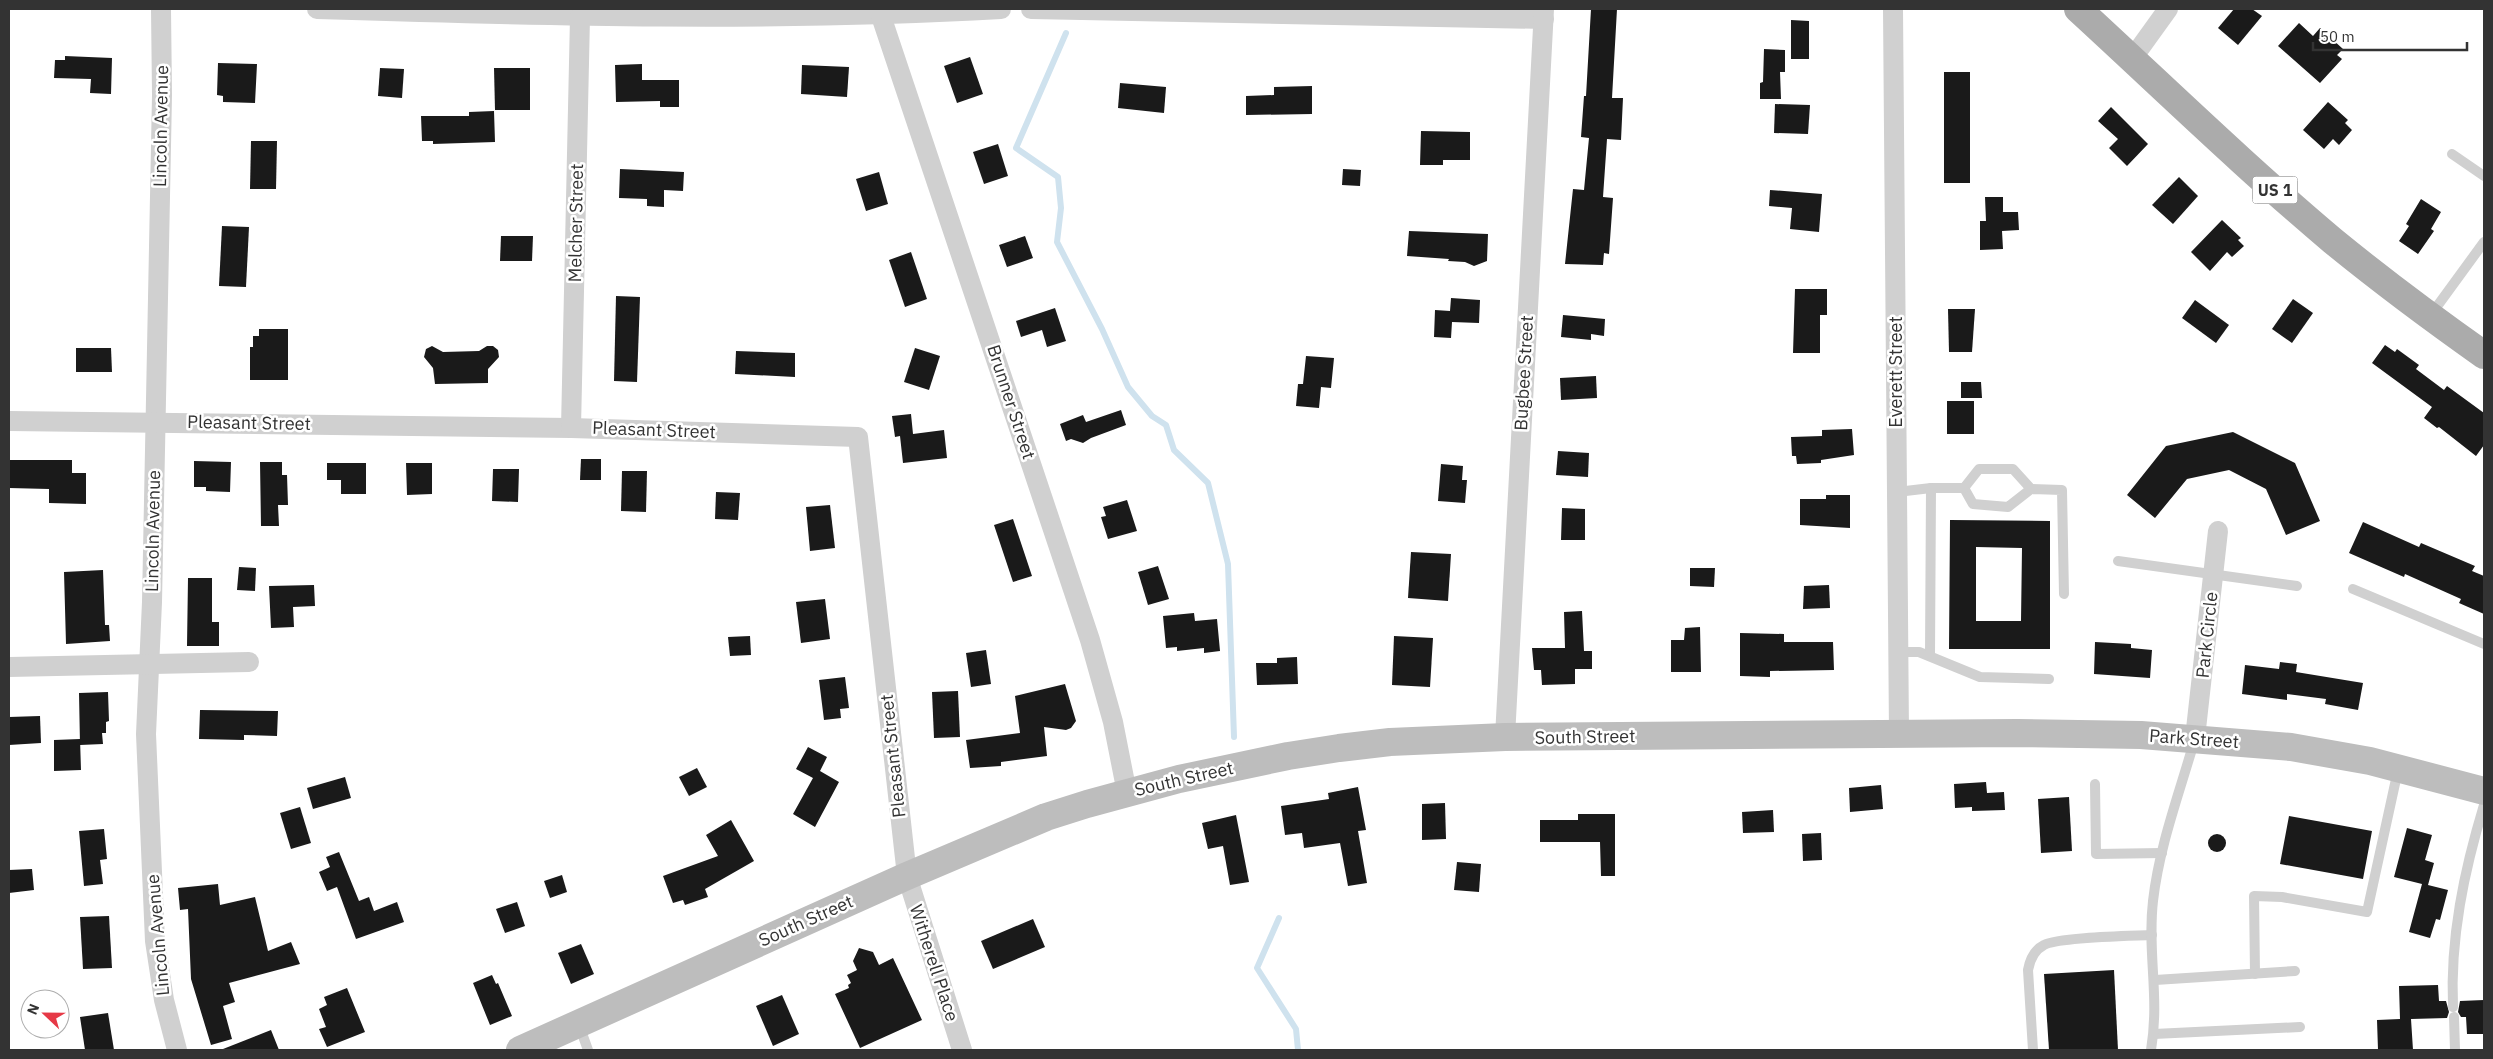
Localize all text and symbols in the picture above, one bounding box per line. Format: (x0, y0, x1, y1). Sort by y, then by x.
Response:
scale bar (2313, 20, 2467, 52)
text: 50 m (2320, 27, 2355, 46)
street label: Lincoln Avenue (148, 65, 173, 187)
street label: Melcher Street (563, 163, 588, 283)
road number: US 1 (2252, 176, 2298, 204)
street label: Bugbee Street (1509, 315, 1538, 431)
street label: Everett Street (1884, 316, 1907, 428)
street label: Brunner Street (982, 342, 1041, 462)
street label: Pleasant Street (187, 410, 311, 435)
street label: Pleasant Street (592, 416, 716, 443)
street label: Lincoln Avenue (140, 470, 165, 592)
street label: Park Circle (2191, 591, 2222, 679)
street label: Pleasant Street (875, 693, 910, 819)
street label: South Street (1534, 724, 1636, 749)
street label: Park Street (2148, 724, 2240, 753)
street label: South Street (1132, 756, 1236, 801)
street label: Lincoln Avenue (141, 873, 174, 997)
street label: South Street (755, 890, 857, 952)
street label: Witherell Place (905, 901, 964, 1024)
north arrow (20, 989, 70, 1039)
text: N (23, 1001, 43, 1017)

